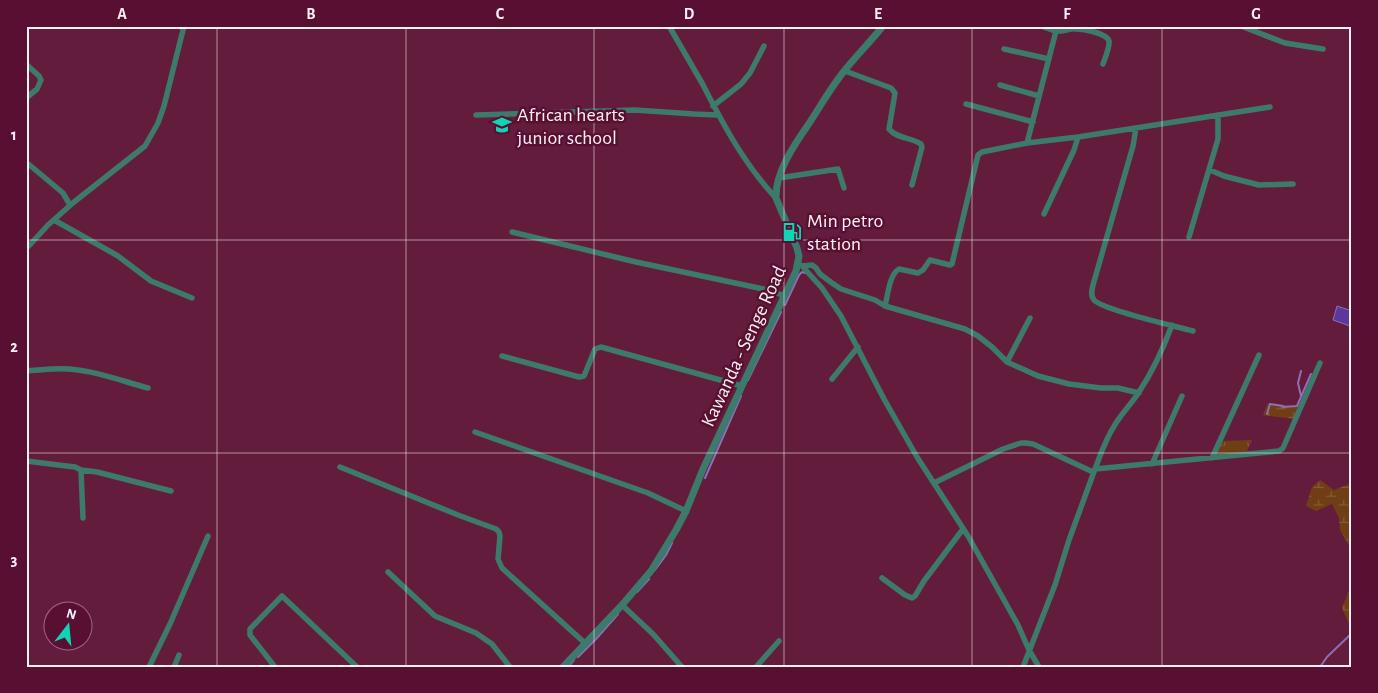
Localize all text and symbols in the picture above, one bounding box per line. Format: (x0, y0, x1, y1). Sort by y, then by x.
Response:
text: A (117, 6, 127, 22)
text: B (306, 6, 316, 22)
text: C (496, 6, 505, 22)
text: D (684, 6, 695, 22)
text: E (874, 6, 882, 22)
text: F (1063, 6, 1071, 22)
text: G (1251, 6, 1261, 22)
place label: African hearts junior school (517, 105, 625, 148)
school or university icon: African hearts junior school (491, 114, 513, 136)
text: 1 (11, 127, 17, 143)
place label: Min petro station (807, 211, 883, 254)
fuel station icon: Min petro station (781, 221, 803, 243)
street label: Kawanda - Senge Road (698, 263, 790, 430)
text: 2 (10, 339, 18, 355)
text: 3 (11, 552, 18, 568)
north arrow (42, 600, 92, 650)
text: N (65, 606, 78, 623)

